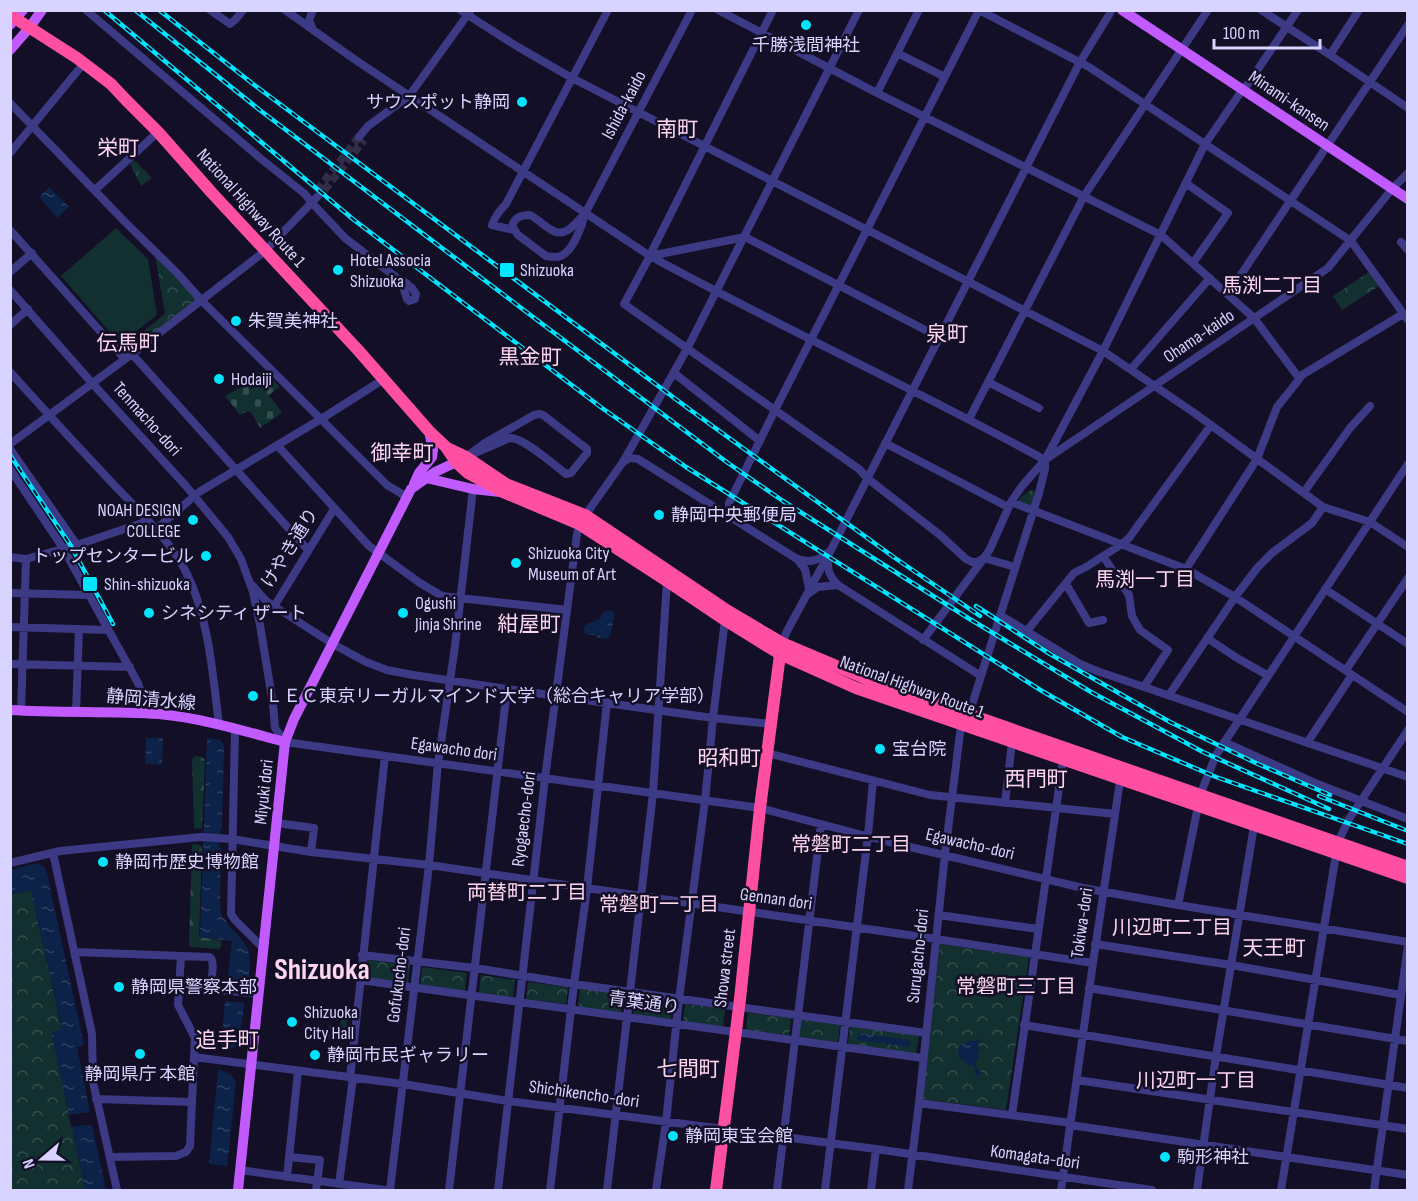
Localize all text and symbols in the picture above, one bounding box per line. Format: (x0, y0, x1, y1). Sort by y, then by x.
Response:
scale bar (1214, 12, 1320, 50)
marker: 千勝浅間神社 (799, 18, 813, 32)
text: 100 m (1223, 23, 1260, 44)
place label: 千勝浅間神社 (752, 35, 860, 56)
street label: Minami-kansen (1245, 66, 1333, 136)
street label: Ishida-kaido (597, 67, 651, 143)
place label: サウスポット静岡 (366, 92, 510, 113)
marker: サウスポット静岡 (515, 95, 529, 109)
district label: 南町 (656, 117, 698, 142)
district label: 栄町 (97, 136, 139, 161)
street label: National Highway Route 1 (192, 145, 310, 272)
place label: Hotel Associa Shizuoka (350, 250, 431, 292)
place label: Shizuoka (520, 260, 574, 281)
marker: Shizuoka (498, 261, 516, 279)
marker: Hotel Associa Shizuoka (331, 263, 345, 277)
district label: 馬渕二丁目 (1222, 274, 1322, 298)
street label: Ohama-kaido (1160, 305, 1238, 367)
place label: 朱賀美神社 (248, 311, 338, 332)
marker: 朱賀美神社 (229, 314, 243, 328)
district label: 泉町 (926, 322, 968, 347)
district label: 伝馬町 (97, 331, 160, 356)
district label: 黒金町 (499, 345, 562, 370)
place label: Hodaiji (231, 369, 272, 390)
marker: Hodaiji (212, 372, 226, 386)
street label: Tenmacho-dori (108, 378, 186, 460)
district label: 御幸町 (371, 441, 434, 466)
place label: NOAH DESIGN COLLEGE (98, 500, 181, 542)
street label: けやき通り (257, 504, 323, 592)
place label: 静岡中央郵便局 (671, 505, 797, 526)
marker: 静岡中央郵便局 (652, 508, 666, 522)
marker: NOAH DESIGN COLLEGE (186, 513, 200, 527)
place label: Shizuoka City Museum of Art (528, 543, 617, 585)
place label: トップセンタービル (32, 546, 194, 567)
marker: トップセンタービル (199, 549, 213, 563)
marker: Shizuoka City Museum of Art (509, 556, 523, 570)
district label: 馬渕一丁目 (1095, 568, 1195, 592)
place label: Shin-shizuoka (104, 574, 190, 595)
marker: Shin-shizuoka (81, 575, 99, 593)
place label: Ogushi Jinja Shrine (414, 593, 482, 635)
place label: シネシティ ザート (161, 603, 307, 624)
marker: シネシティ ザート (142, 606, 156, 620)
marker: Ogushi Jinja Shrine (396, 606, 410, 620)
district label: 紺屋町 (498, 612, 561, 637)
street label: National Highway Route 1 (837, 651, 988, 723)
street label: 静岡清水線 (105, 686, 197, 714)
place label: ＬＥＣ東京リーガルマインド大学（総合キャリア学部） (265, 686, 715, 707)
marker: ＬＥＣ東京リーガルマインド大学（総合キャリア学部） (246, 689, 260, 703)
street label: Egawacho dori (410, 733, 498, 765)
place label: 宝台院 (892, 739, 946, 760)
marker: 宝台院 (873, 742, 887, 756)
district label: 昭和町 (698, 746, 761, 771)
street label: Miyuki dori (250, 759, 278, 825)
district label: 西門町 (1005, 767, 1068, 792)
street label: Ryogaecho-dori (508, 770, 540, 868)
street label: Egawacho-dori (924, 824, 1016, 864)
district label: 常磐町二丁目 (791, 833, 911, 857)
place label: 静岡市歴史博物館 (115, 852, 259, 873)
marker: 静岡市歴史博物館 (96, 855, 110, 869)
district label: 両替町二丁目 (467, 881, 587, 905)
street label: Gennan dori (739, 884, 813, 914)
street label: Tokiwa-dori (1067, 887, 1097, 959)
district label: 常磐町一丁目 (599, 893, 719, 917)
street label: Surugacho-dori (903, 908, 933, 1004)
district label: 川辺町二丁目 (1112, 916, 1232, 940)
street label: Gofukucho-dori (383, 926, 415, 1024)
street label: Showa street (710, 927, 740, 1009)
district label: 天王町 (1243, 936, 1306, 961)
district label: Shizuoka (274, 952, 370, 988)
district label: 常磐町三丁目 (956, 975, 1076, 999)
place label: 静岡県警察本部 (131, 977, 257, 998)
marker: 静岡県警察本部 (112, 980, 126, 994)
street label: 青葉通り (607, 988, 681, 1018)
place label: Shizuoka City Hall (304, 1002, 358, 1044)
marker: Shizuoka City Hall (285, 1015, 299, 1029)
district label: 追手町 (196, 1028, 259, 1053)
place label: 静岡市民ギャラリー (327, 1045, 489, 1066)
marker: 静岡県庁 本館 (133, 1047, 147, 1061)
marker: 静岡市民ギャラリー (308, 1048, 322, 1062)
district label: 七間町 (657, 1057, 720, 1082)
place label: 静岡県庁 本館 (85, 1064, 195, 1085)
district label: 川辺町一丁目 (1136, 1069, 1256, 1093)
street label: Shichikencho-dori (528, 1076, 640, 1112)
place label: 静岡東宝会館 (685, 1126, 793, 1147)
north arrow (12, 1129, 72, 1189)
marker: 静岡東宝会館 (666, 1129, 680, 1143)
street label: Komagata-dori (989, 1140, 1081, 1174)
place label: 駒形神社 (1177, 1147, 1249, 1168)
marker: 駒形神社 (1158, 1150, 1172, 1164)
text: N (19, 1156, 40, 1171)

